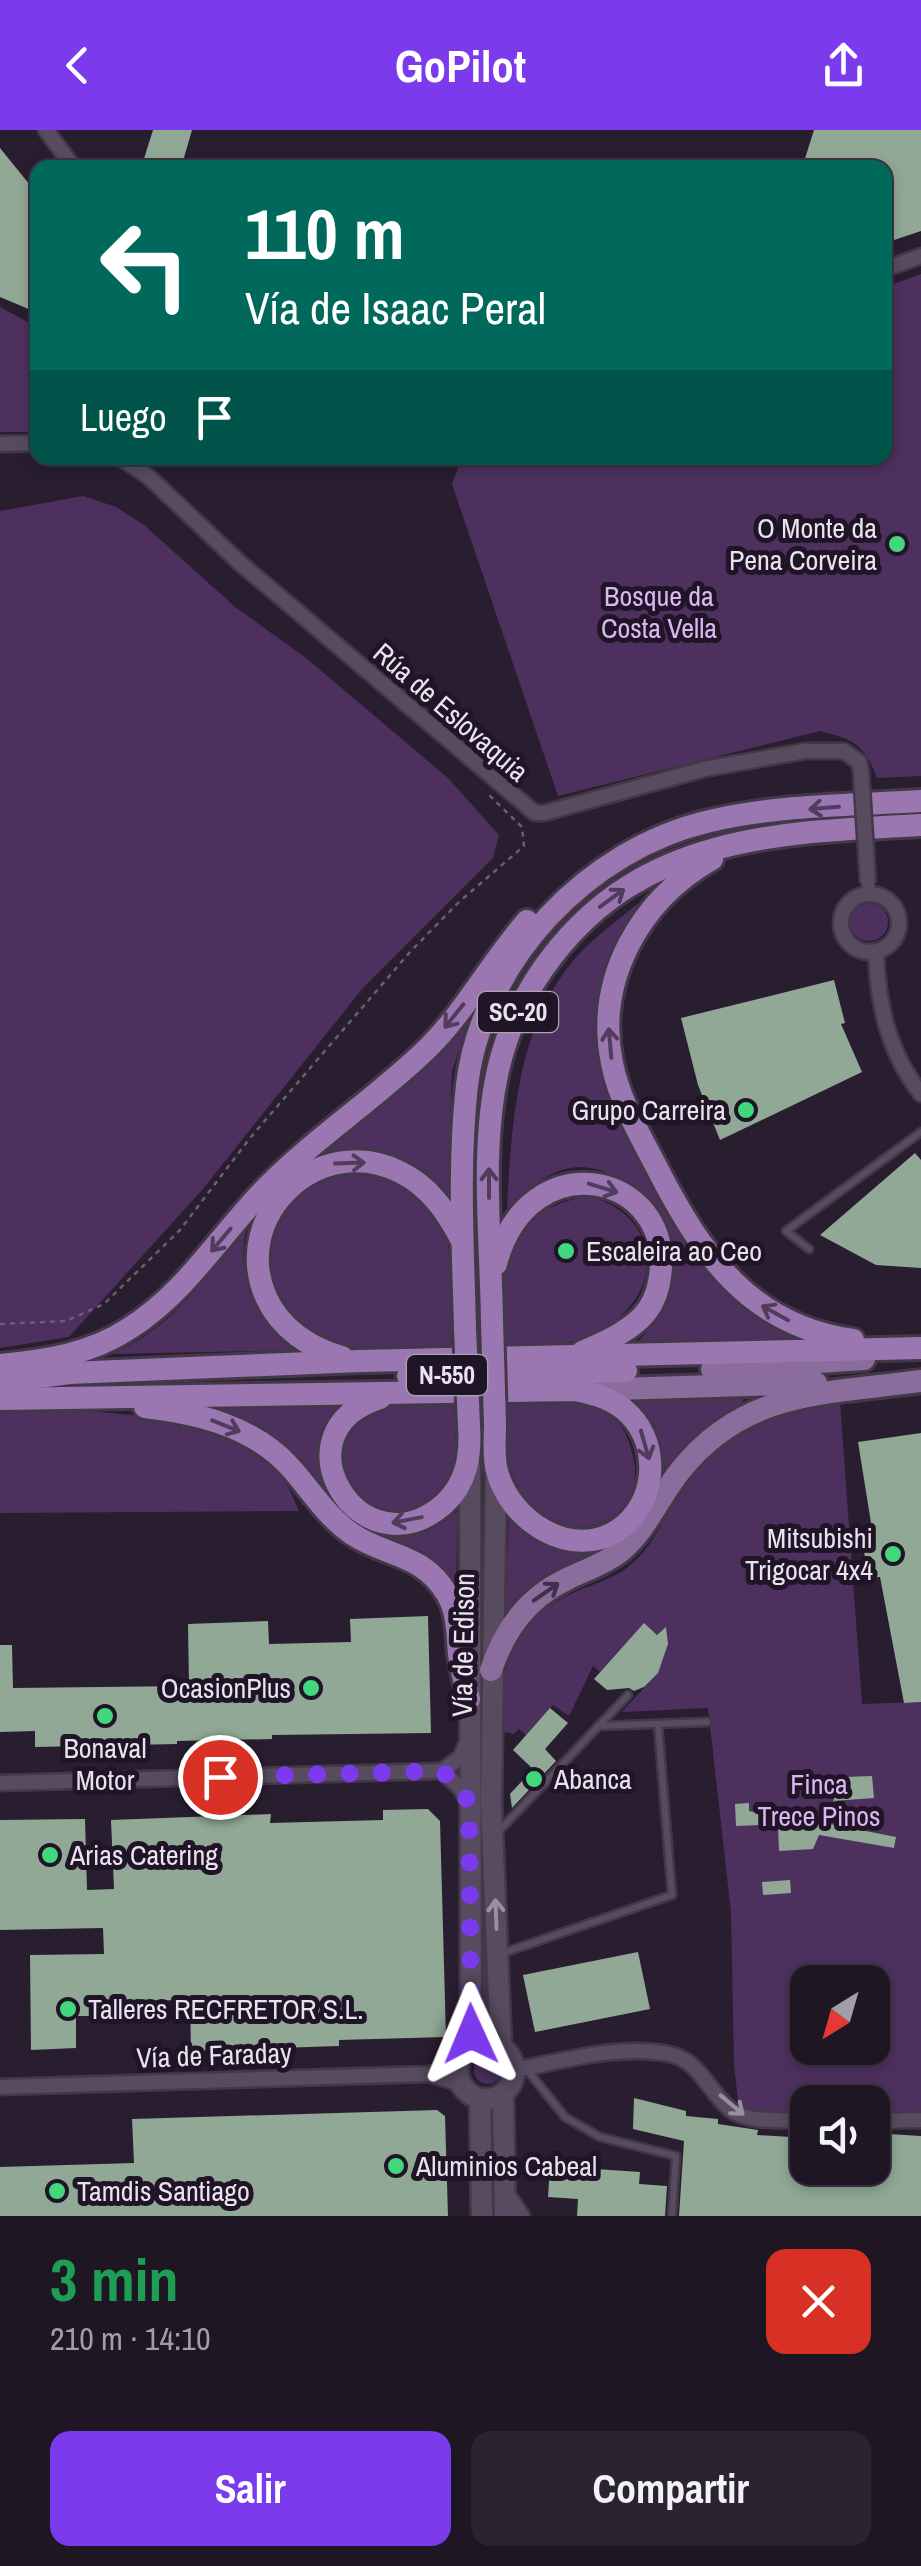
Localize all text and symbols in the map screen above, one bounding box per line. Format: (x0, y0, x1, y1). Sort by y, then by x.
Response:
text: GoPilot (395, 35, 526, 96)
icon: back (50, 38, 105, 93)
icon: share (816, 38, 871, 93)
text: 110 m (245, 187, 405, 281)
icon: left (80, 200, 210, 330)
text: Vía de Isaac Peral (245, 277, 546, 338)
icon: arrive (187, 390, 242, 445)
text: Luego (80, 392, 167, 443)
place label: O Monte da Pena Corveira (729, 509, 877, 579)
marker: O Monte da Pena Corveira (886, 533, 908, 555)
park label: Bosque da Costa Vella (601, 577, 717, 647)
street label: Rúa de Eslovaquia (365, 634, 537, 790)
one-way arrow (808, 799, 840, 818)
one-way arrow (598, 887, 625, 908)
road number: SC-20 (478, 992, 558, 1032)
one-way arrow (443, 1002, 465, 1028)
one-way arrow (600, 1027, 619, 1060)
place label: Grupo Carreira (572, 1091, 726, 1129)
marker: Grupo Carreira (735, 1099, 757, 1121)
one-way arrow (333, 1153, 366, 1172)
one-way arrow (480, 1167, 498, 1200)
one-way arrow (587, 1180, 619, 1198)
one-way arrow (210, 1227, 232, 1253)
place label: Escaleira ao Ceo (586, 1232, 762, 1270)
marker: Escaleira ao Ceo (555, 1240, 577, 1262)
one-way arrow (760, 1302, 790, 1322)
road number: N-550 (407, 1355, 487, 1395)
one-way arrow (210, 1418, 241, 1436)
one-way arrow (637, 1429, 656, 1461)
one-way arrow (391, 1511, 424, 1530)
place label: Mitsubishi Trigocar 4x4 (745, 1519, 873, 1589)
marker: Mitsubishi Trigocar 4x4 (882, 1543, 904, 1565)
street label: Vía de Edison (443, 1573, 483, 1717)
one-way arrow (532, 1582, 559, 1603)
place label: OcasionPlus (161, 1669, 291, 1707)
marker: OcasionPlus (300, 1677, 322, 1699)
marker: Bonaval Motor (94, 1705, 116, 1727)
place label: Bonaval Motor (64, 1729, 146, 1799)
pin (178, 1735, 263, 1820)
icon: arrive (193, 1750, 248, 1805)
place label: Abanca (553, 1760, 632, 1798)
park label: Finca Trece Pinos (758, 1765, 880, 1835)
marker: Abanca (523, 1768, 545, 1790)
place label: Arias Catering (69, 1836, 218, 1874)
marker: Arias Catering (39, 1844, 61, 1866)
one-way arrow (486, 1899, 505, 1931)
north arrow (790, 1965, 890, 2065)
map controls (790, 1965, 890, 2185)
position arrow (419, 1982, 523, 2086)
place label: Talleres RECFRETOR S.L. (88, 1990, 364, 2028)
marker: Talleres RECFRETOR S.L. (57, 1998, 79, 2020)
street label: Vía de Faraday (136, 2033, 293, 2077)
button: sound (790, 2085, 890, 2185)
one-way arrow (719, 2093, 744, 2116)
place label: Aluminios Cabeal (415, 2147, 597, 2185)
marker: Aluminios Cabeal (385, 2155, 407, 2177)
place label: Tamdis Santiago (77, 2172, 250, 2210)
marker: Tamdis Santiago (46, 2180, 68, 2202)
text: 3 min (50, 2239, 179, 2320)
button: close (766, 2249, 871, 2354)
text: 210 m · 14:10 (50, 2317, 210, 2360)
button: Salir (50, 2431, 451, 2546)
button: Compartir (471, 2431, 871, 2546)

